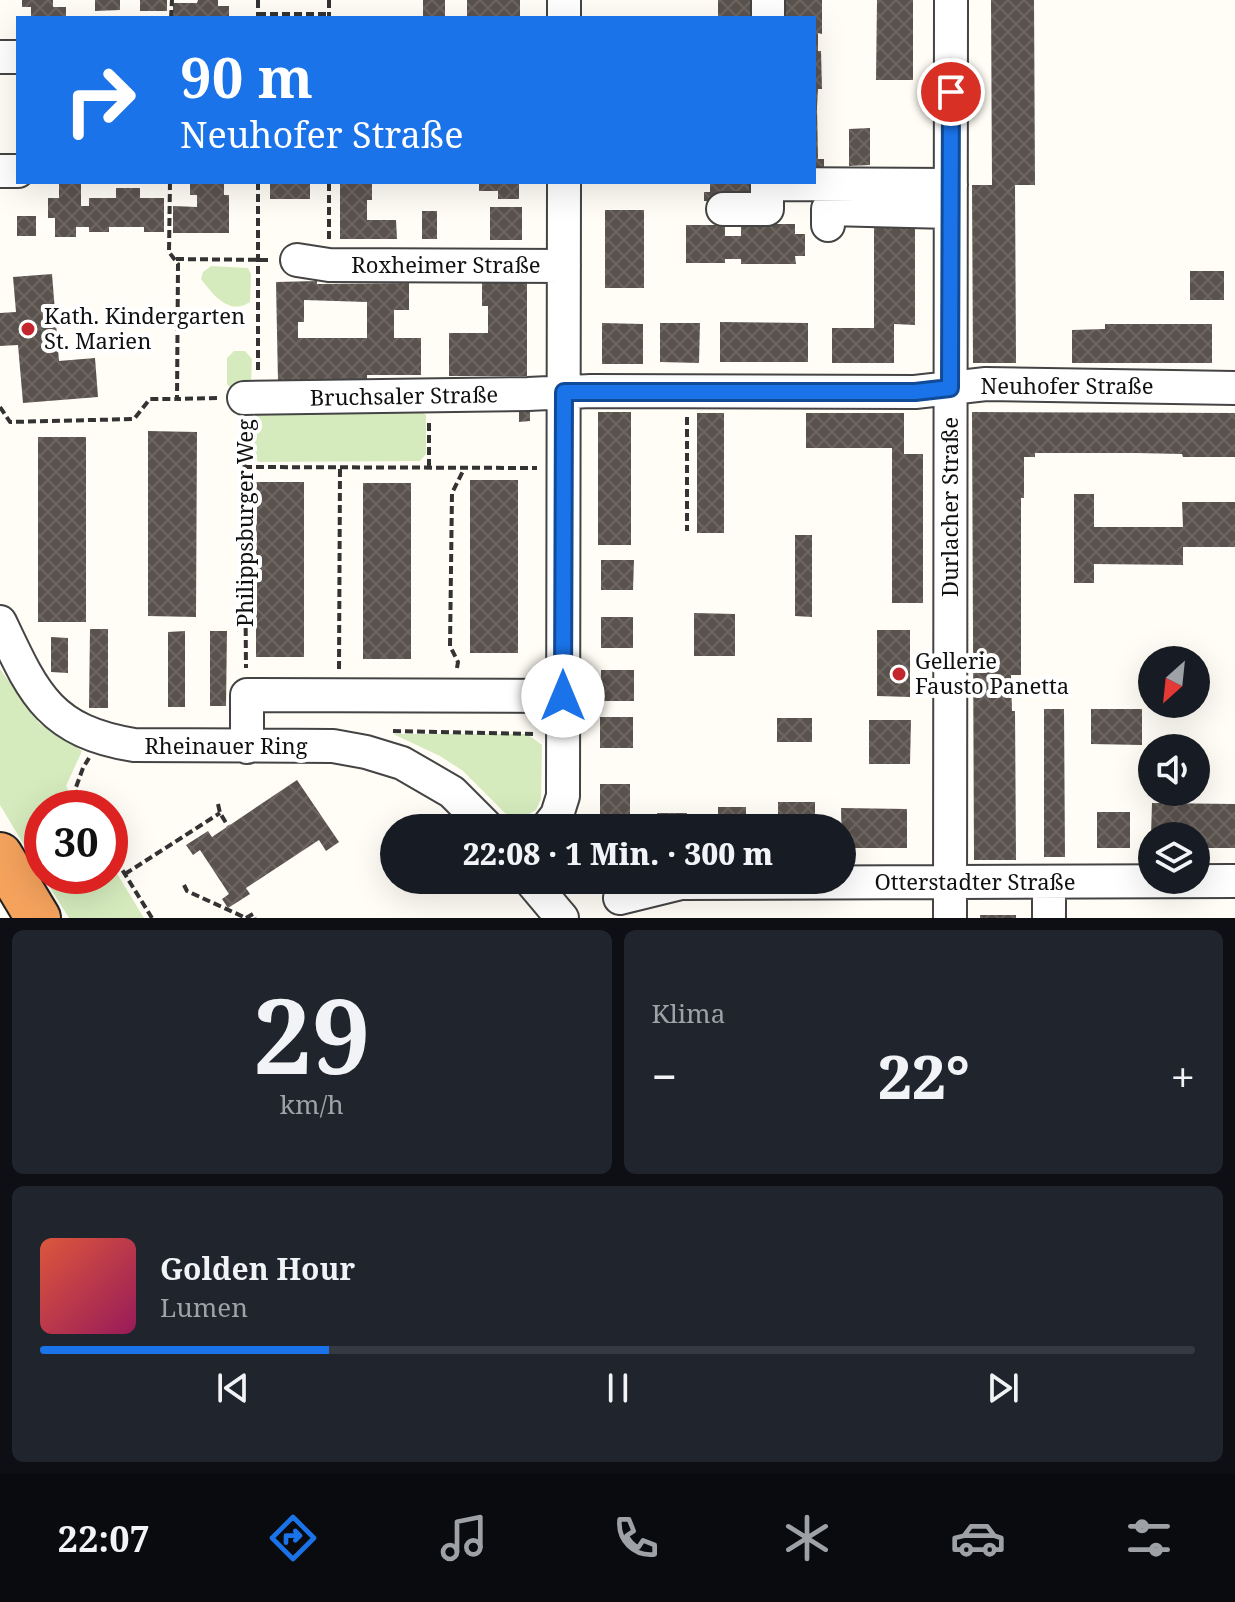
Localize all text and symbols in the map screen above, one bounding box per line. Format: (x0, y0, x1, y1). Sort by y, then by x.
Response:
text: 90 m (180, 38, 313, 114)
icon: right (48, 48, 152, 152)
pin (917, 58, 985, 126)
icon: arrive (929, 70, 973, 114)
text: Neuhofer Straße (180, 110, 463, 159)
street label: Roxheimer Straße (351, 249, 541, 279)
place label: Kath. Kindergarten St. Marien (44, 300, 245, 355)
marker: Kath. Kindergarten St. Marien (19, 320, 37, 338)
street label: Neuhofer Straße (980, 370, 1154, 400)
street label: Bruchsaler Straße (309, 378, 498, 412)
street label: Durlacher Straße (934, 417, 964, 597)
street label: Philippsburger Weg (229, 419, 259, 627)
place label: Gellerie Fausto Panetta (915, 645, 1069, 700)
north arrow (1138, 646, 1210, 718)
map controls (1138, 646, 1210, 894)
position arrow (521, 654, 605, 738)
marker: Gellerie Fausto Panetta (890, 665, 908, 683)
street label: Rheinauer Ring (144, 730, 308, 760)
button: sound (1138, 734, 1210, 806)
speed limit sign: 30 (24, 790, 128, 894)
button: layers (1138, 822, 1210, 894)
text: 22:08 · 1 Min. · 300 m (463, 833, 773, 874)
street label: Otterstadter Straße (874, 866, 1076, 896)
text: 29 (253, 963, 371, 1104)
text: Klima (652, 995, 725, 1031)
text: 22° (878, 1035, 970, 1117)
text: − (652, 1046, 677, 1106)
text: + (1170, 1046, 1195, 1106)
text: km/h (280, 1086, 344, 1122)
text: Golden Hour (160, 1248, 355, 1289)
text: Lumen (160, 1289, 248, 1325)
icon: previous (211, 1366, 255, 1410)
icon: pause (596, 1366, 640, 1410)
icon: next (981, 1366, 1025, 1410)
icon: directions (265, 1510, 321, 1566)
icon: music (436, 1510, 492, 1566)
icon: phone (608, 1510, 664, 1566)
icon: climate (779, 1510, 835, 1566)
icon: car (950, 1510, 1006, 1566)
icon: filters (1121, 1510, 1177, 1566)
text: 22:07 (58, 1514, 150, 1563)

